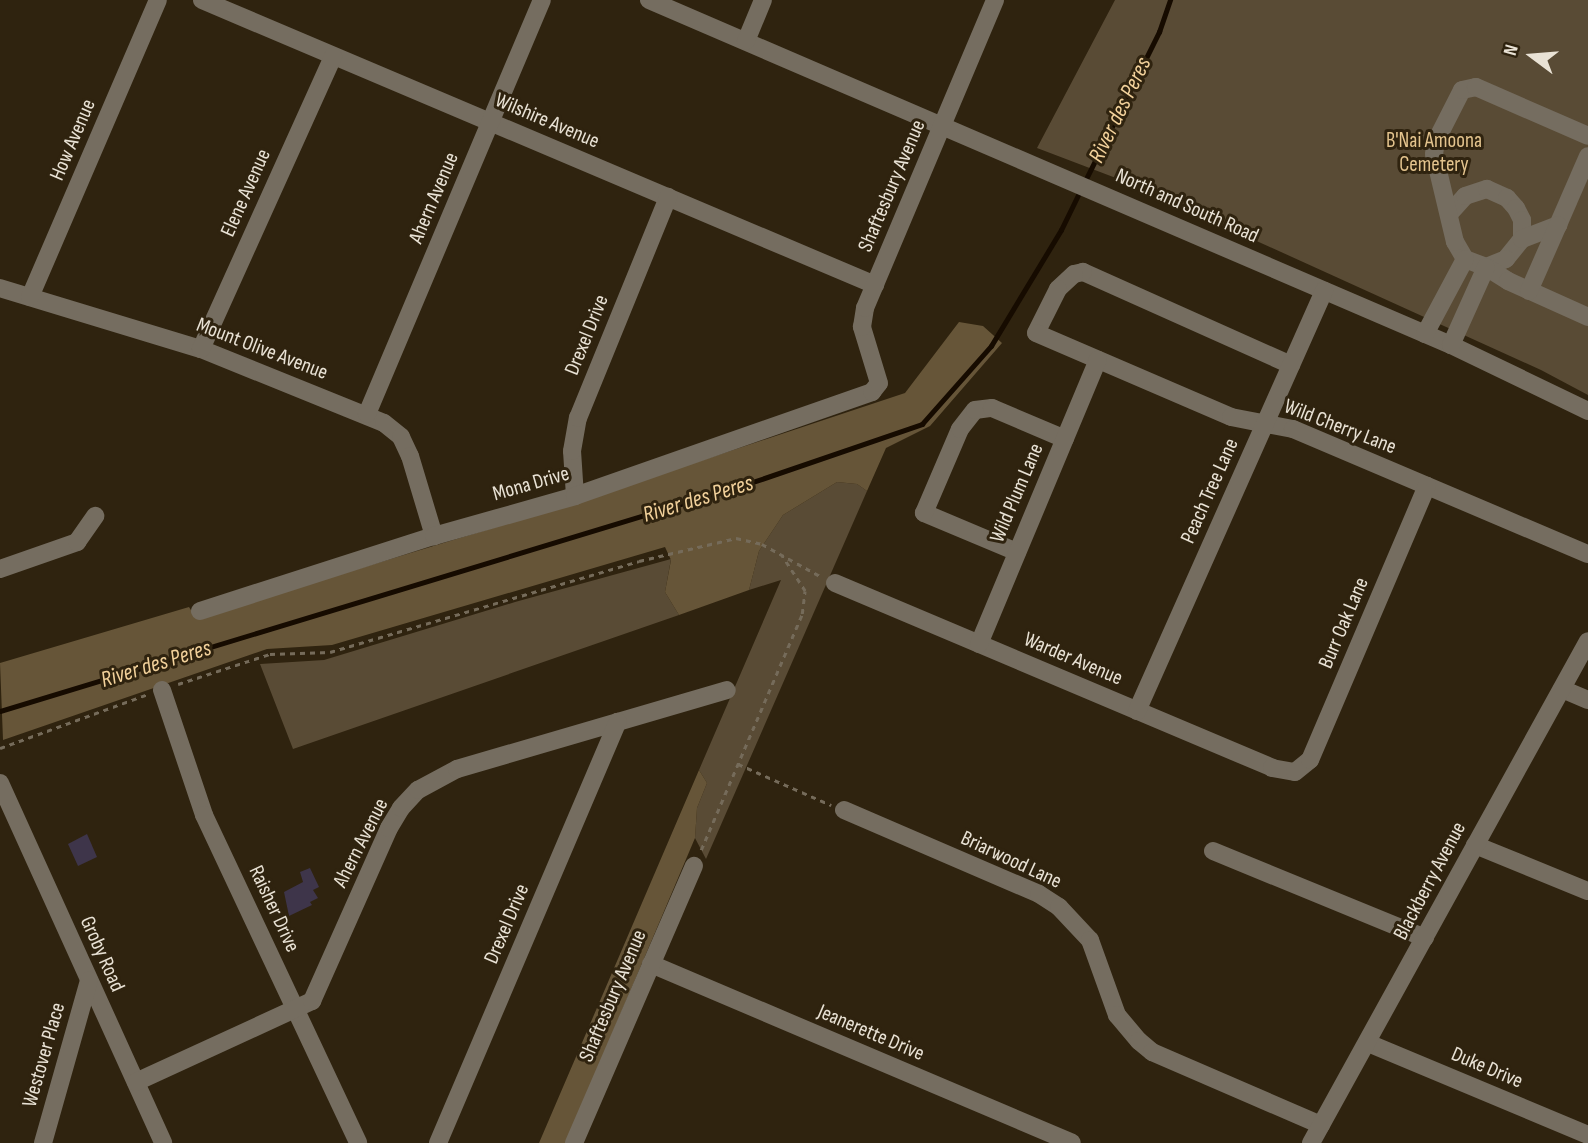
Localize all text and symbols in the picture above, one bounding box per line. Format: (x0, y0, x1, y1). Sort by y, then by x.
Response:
north arrow (1497, 21, 1567, 91)
text: N (1499, 42, 1524, 58)
water label: River des Peres (1083, 53, 1157, 167)
street label: Wilshire Avenue (491, 88, 603, 154)
street label: How Avenue (45, 96, 101, 184)
street label: Shaftesbury Avenue (853, 116, 931, 256)
park label: B'Nai Amoona Cemetery (1386, 128, 1482, 178)
street label: Elene Avenue (216, 145, 276, 241)
street label: Ahern Avenue (404, 149, 464, 247)
street label: North and South Road (1112, 163, 1262, 249)
street label: Drexel Drive (560, 291, 614, 379)
street label: Mount Olive Avenue (193, 312, 331, 386)
street label: Wild Cherry Lane (1280, 394, 1400, 460)
street label: Peach Tree Lane (1176, 435, 1244, 547)
street label: Wild Plum Lane (985, 440, 1049, 546)
street label: Mona Drive (490, 461, 572, 507)
water label: River des Peres (640, 469, 756, 529)
street label: Burr Oak Lane (1314, 574, 1374, 672)
street label: Warder Avenue (1020, 627, 1126, 691)
water label: River des Peres (98, 634, 214, 694)
street label: Ahern Avenue (328, 794, 394, 892)
street label: Blackberry Avenue (1388, 818, 1472, 944)
street label: Briarwood Lane (957, 826, 1065, 894)
street label: Raisher Drive (243, 862, 305, 956)
street label: Drexel Drive (479, 880, 535, 968)
street label: Groby Road (74, 912, 130, 996)
street label: Shaftesbury Avenue (574, 926, 652, 1066)
street label: Jeanerette Drive (814, 999, 928, 1067)
street label: Westover Place (17, 1000, 71, 1110)
street label: Duke Drive (1447, 1042, 1527, 1094)

